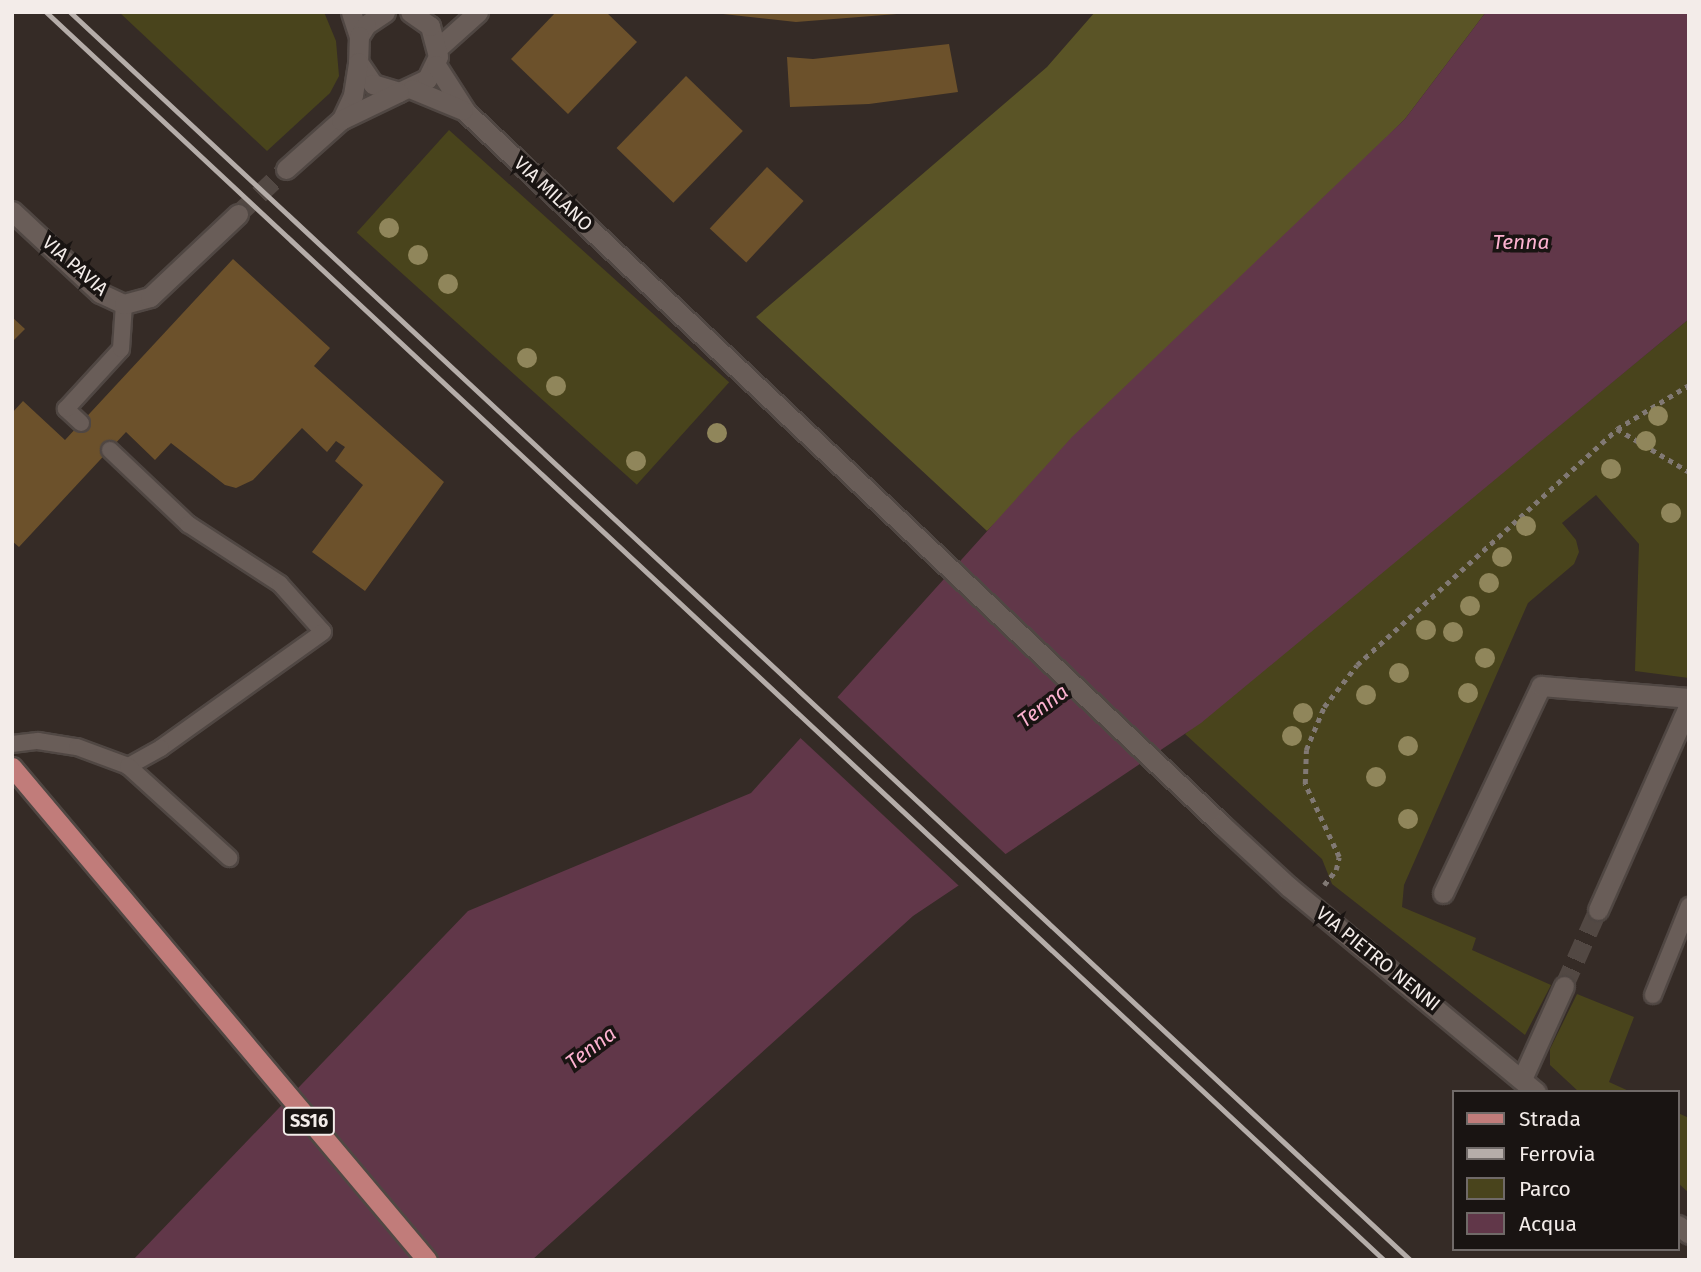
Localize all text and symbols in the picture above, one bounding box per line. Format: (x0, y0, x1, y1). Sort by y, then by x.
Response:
street label: VIA MILANO (509, 152, 597, 236)
water label: Tenna (1493, 229, 1549, 255)
street label: VIA PAVIA (37, 231, 113, 301)
water label: Tenna (1013, 679, 1073, 733)
street label: VIA PIETRO NENNI (1311, 902, 1445, 1016)
water label: Tenna (561, 1021, 621, 1075)
legend (1452, 1090, 1680, 1251)
road number: SS16 (283, 1106, 335, 1136)
text: Strada (1519, 1106, 1581, 1132)
text: Ferrovia (1519, 1141, 1595, 1167)
text: Parco (1519, 1176, 1571, 1202)
text: Acqua (1519, 1211, 1577, 1237)

